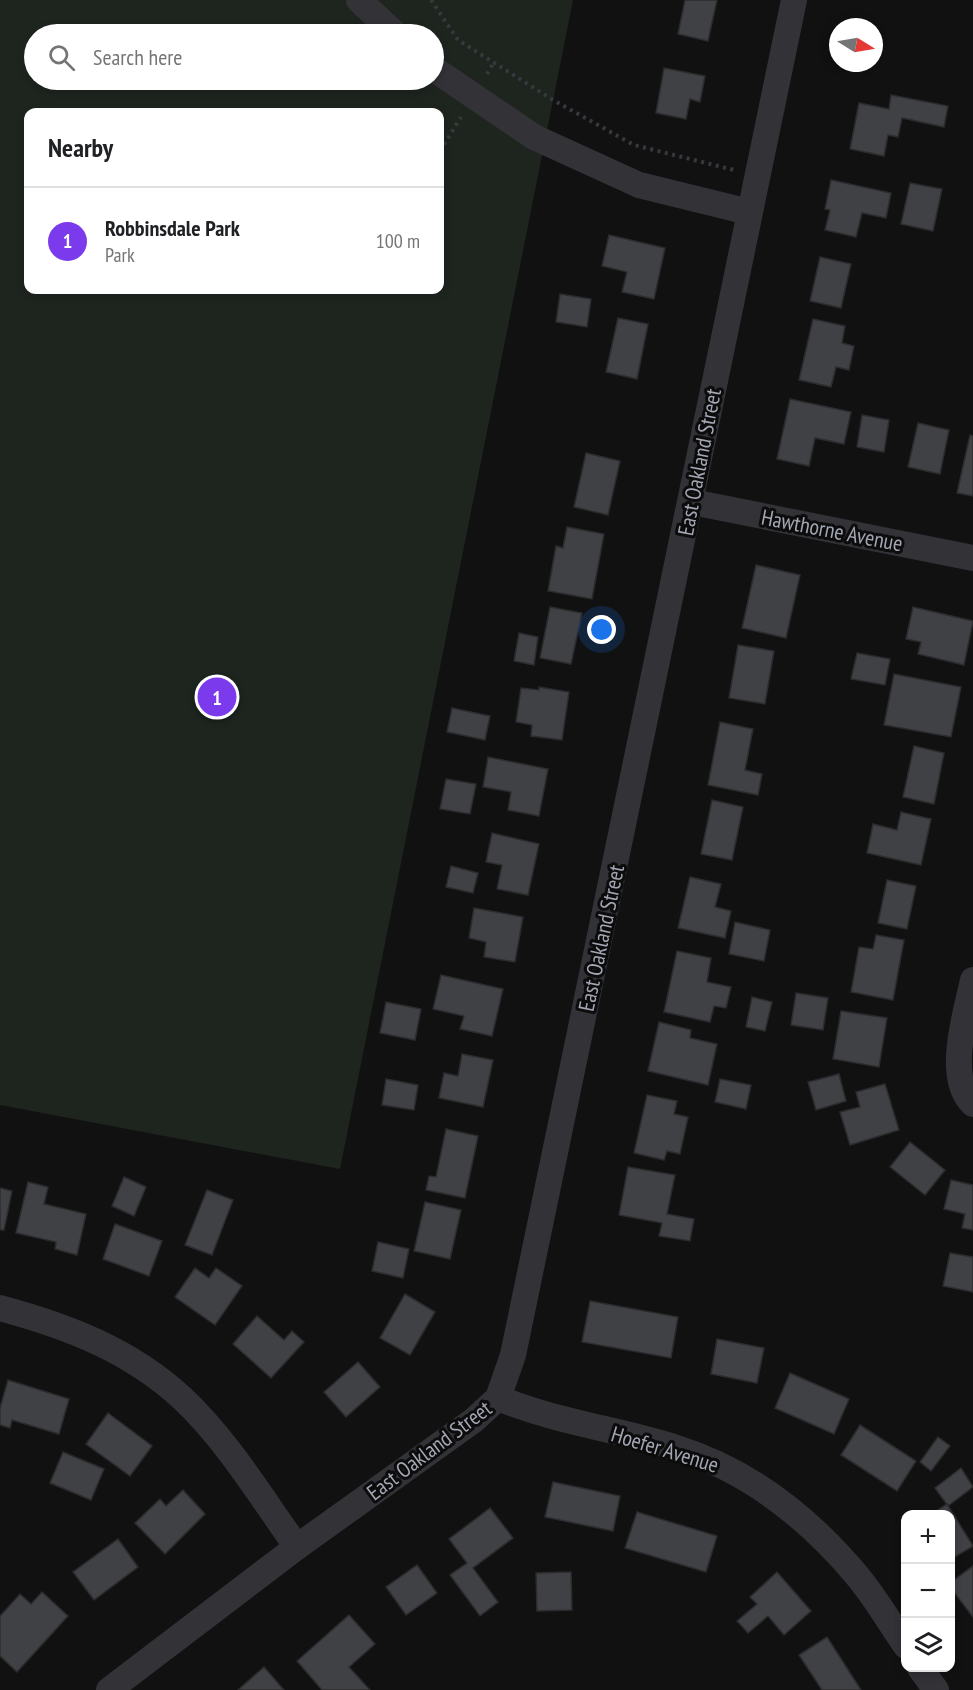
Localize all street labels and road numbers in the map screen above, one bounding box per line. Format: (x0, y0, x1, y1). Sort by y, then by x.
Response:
street label: East Oakland Street (671, 386, 727, 538)
street label: Hawthorne Avenue (759, 503, 905, 557)
street label: East Oakland Street (572, 862, 630, 1014)
street label: East Oakland Street (361, 1394, 497, 1506)
street label: Hoefer Avenue (608, 1419, 722, 1479)

